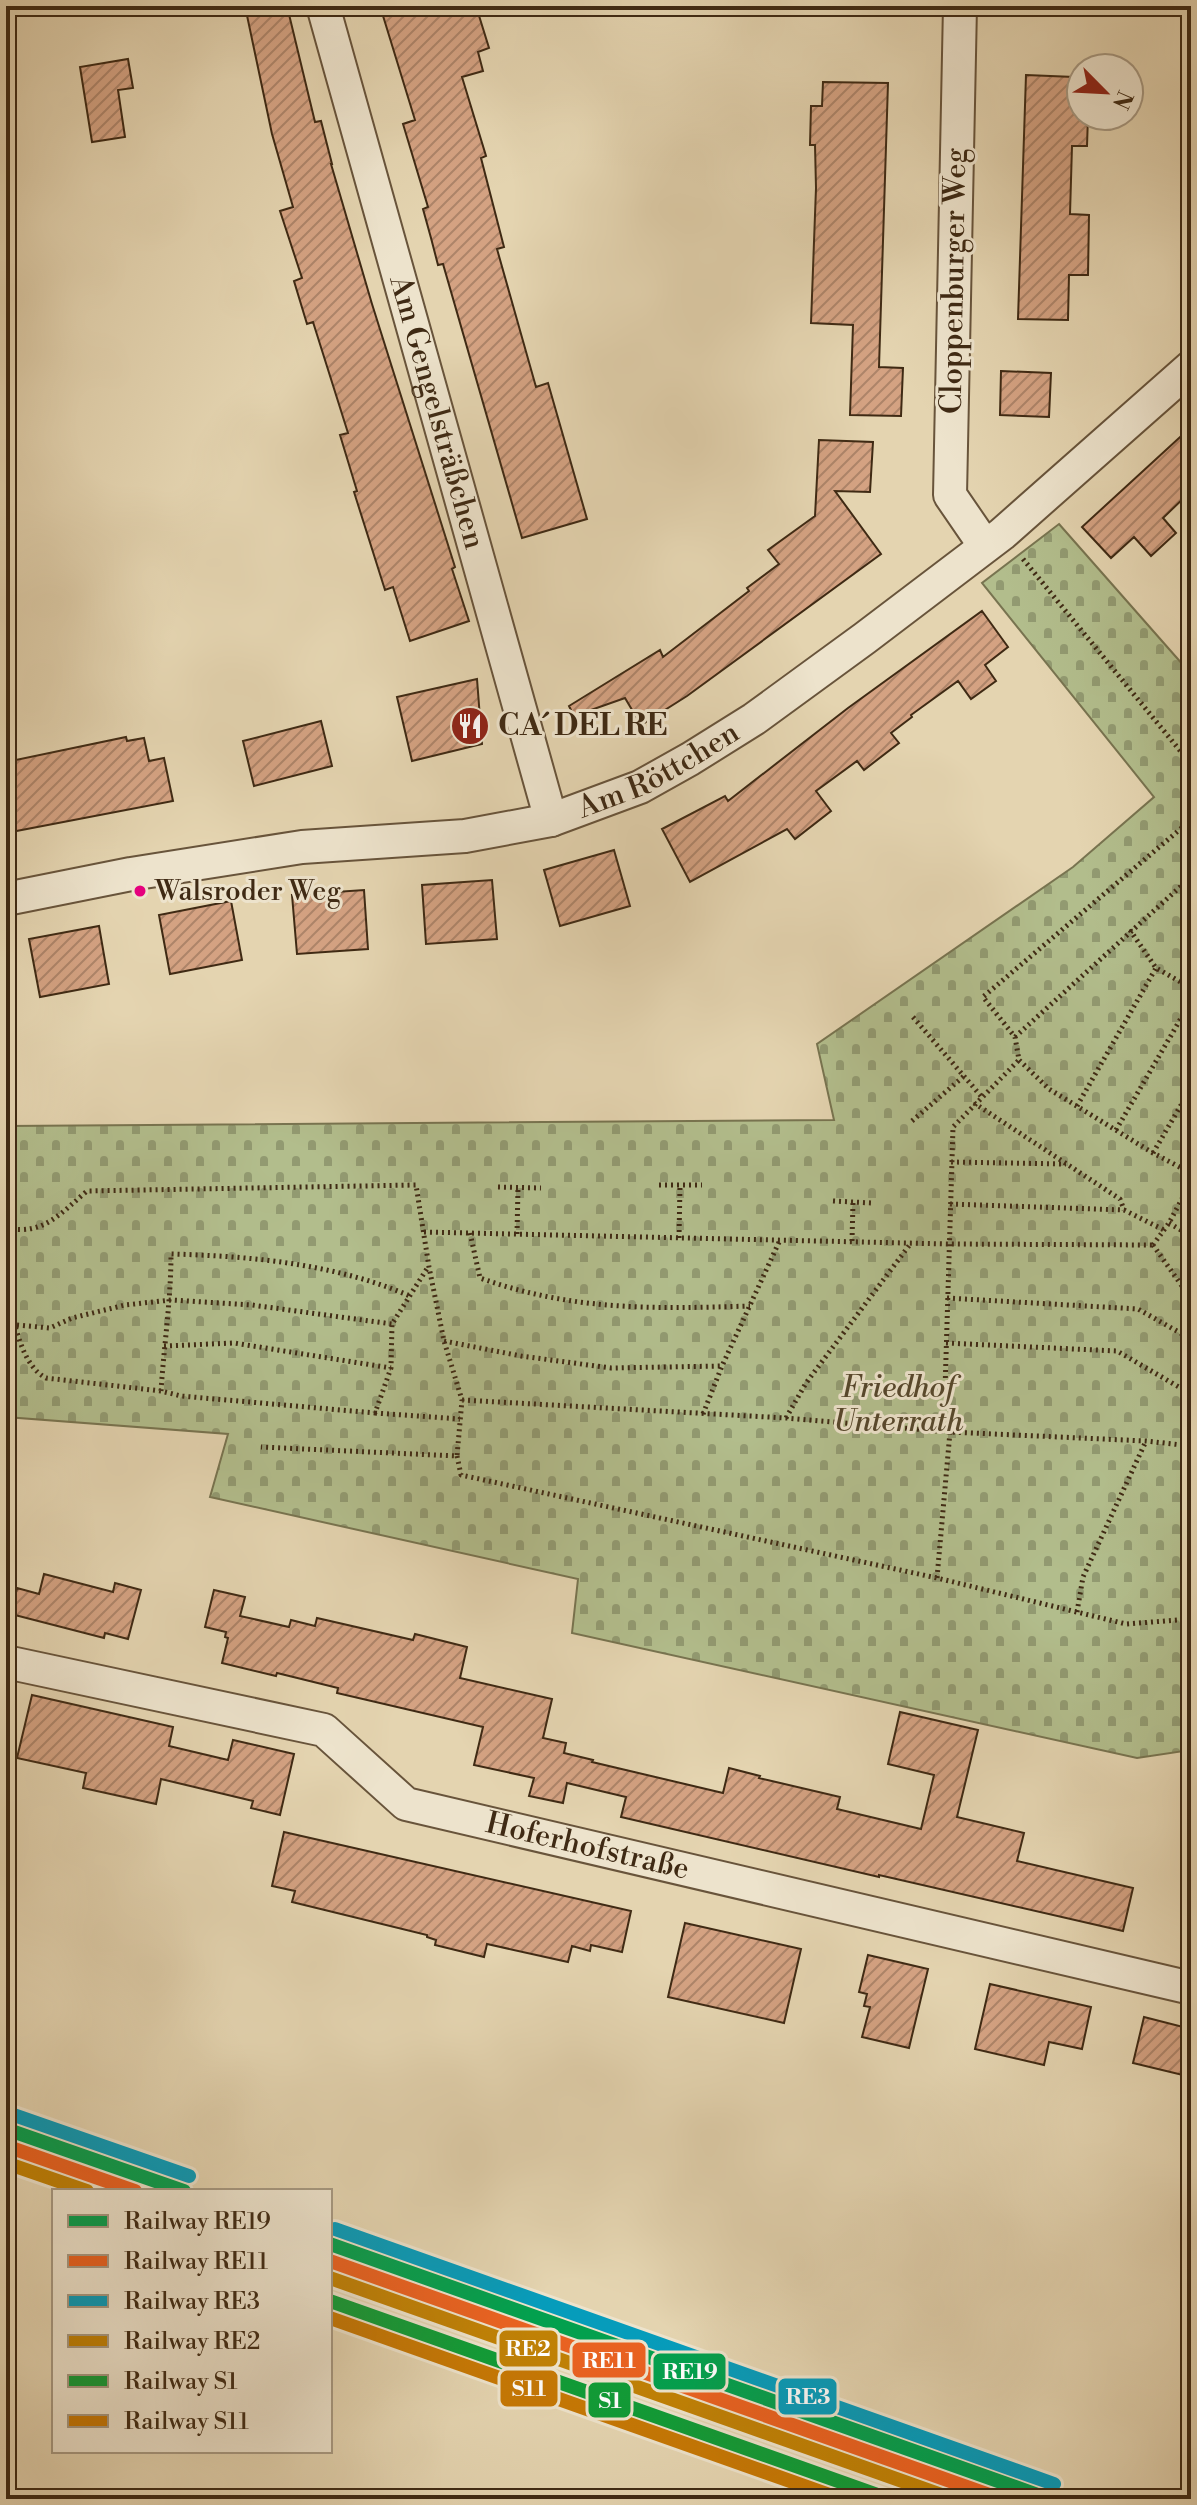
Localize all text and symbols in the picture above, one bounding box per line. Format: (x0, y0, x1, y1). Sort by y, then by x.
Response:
north arrow (1065, 52, 1145, 132)
text: N (1106, 86, 1138, 114)
street label: Cloppenburger Weg (933, 147, 975, 415)
street label: Am Gengelsträßchen (380, 270, 493, 553)
restaurant icon: CA´ DEL RE (449, 705, 491, 747)
place label: CA´ DEL RE (498, 707, 667, 745)
street label: Am Röttchen (572, 714, 747, 828)
place label: Walsroder Weg (154, 874, 341, 909)
marker: Walsroder Weg (132, 883, 148, 899)
park label: Friedhof Unterrath (833, 1369, 963, 1441)
street label: Hoferhofstraße (482, 1804, 693, 1889)
legend (52, 2189, 332, 2453)
text: Railway RE19 (124, 2207, 271, 2237)
text: Railway RE11 (124, 2247, 269, 2277)
text: Railway RE3 (124, 2287, 260, 2317)
text: Railway RE2 (124, 2327, 260, 2357)
line badge: RE2 (498, 2329, 559, 2368)
text: RE2 (505, 2336, 551, 2363)
line badge: RE11 (571, 2341, 647, 2379)
text: RE11 (582, 2348, 636, 2375)
line badge: RE19 (652, 2352, 727, 2391)
text: RE19 (662, 2359, 718, 2386)
text: Railway S1 (124, 2367, 238, 2397)
line badge: S11 (499, 2369, 559, 2408)
text: S11 (512, 2376, 547, 2403)
line badge: RE3 (777, 2377, 838, 2416)
line badge: S1 (587, 2381, 632, 2419)
text: RE3 (786, 2384, 830, 2411)
text: S1 (598, 2388, 622, 2415)
text: Railway S11 (124, 2407, 249, 2437)

